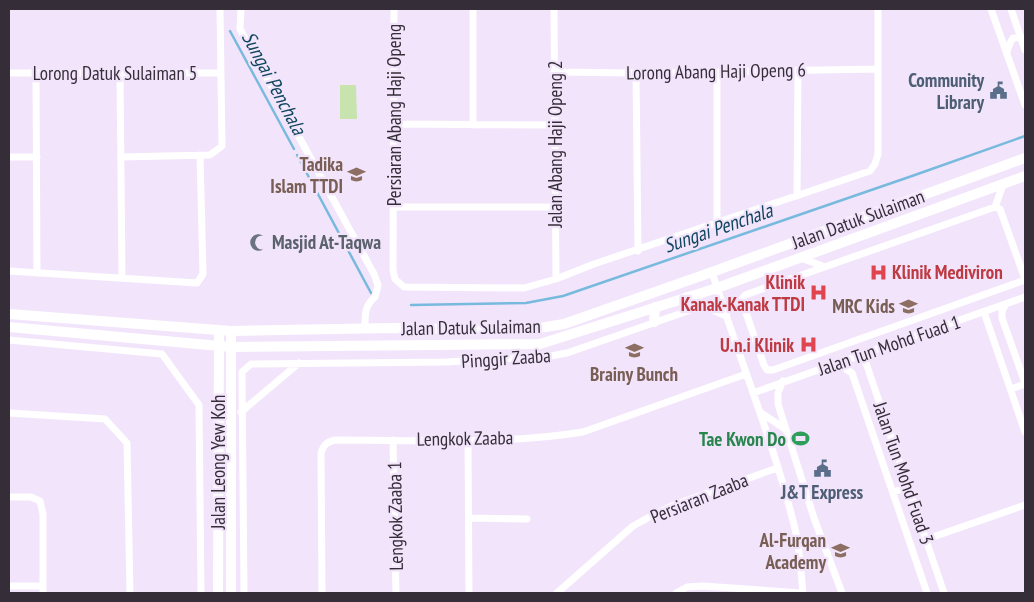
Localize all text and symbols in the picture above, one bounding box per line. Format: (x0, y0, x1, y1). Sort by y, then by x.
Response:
street label: Persiaran Abang Haji Openg (382, 24, 406, 206)
water label: Sungai Penchala (236, 27, 313, 140)
street label: Lorong Abang Haji Openg 6 (626, 57, 806, 85)
street label: Jalan Abang Haji Openg 2 (543, 60, 567, 229)
street label: Lorong Datuk Sulaiman 5 (33, 61, 197, 85)
place label: Community Library (908, 68, 984, 114)
public building icon: Community Library (988, 81, 1008, 101)
place label: Tadika Islam TTDI (270, 152, 343, 198)
school or university icon: Tadika Islam TTDI (347, 165, 367, 185)
street label: Jalan Datuk Sulaiman (787, 184, 928, 254)
water label: Sungai Penchala (660, 197, 777, 259)
place label: Masjid At-Taqwa (272, 230, 381, 254)
mosque icon: Masjid At-Taqwa (248, 232, 268, 252)
place label: Klinik Mediviron (892, 260, 1003, 284)
hospital icon: Klinik Mediviron (868, 262, 888, 282)
place label: Klinik Kanak-Kanak TTDI (681, 270, 805, 316)
hospital icon: Klinik Kanak-Kanak TTDI (809, 283, 829, 303)
place label: MRC Kids (832, 294, 895, 318)
school or university icon: MRC Kids (899, 296, 919, 316)
street label: Jalan Tun Mohd Fuad 1 (814, 309, 963, 381)
street label: Jalan Datuk Sulaiman (400, 314, 541, 340)
place label: U.n.i Klinik (720, 333, 794, 357)
hospital icon: U.n.i Klinik (798, 335, 818, 355)
school or university icon: Brainy Bunch (624, 341, 644, 361)
street label: Pinggir Zaaba (460, 343, 552, 373)
place label: Brainy Bunch (590, 362, 678, 386)
street label: Jalan Leong Yew Koh (206, 395, 230, 530)
street label: Jalan Tun Mohd Fuad 3 (868, 398, 940, 547)
street label: Lengkok Zaaba (417, 425, 513, 451)
place label: Tae Kwon Do (699, 427, 786, 451)
sports icon: Tae Kwon Do (790, 429, 810, 449)
public building icon: J&T Express (812, 459, 832, 479)
street label: Lengkok Zaaba 1 (382, 461, 408, 571)
street label: Persiaran Zaaba (647, 468, 751, 528)
place label: J&T Express (780, 480, 864, 504)
place label: Al-Furqan Academy (758, 528, 826, 574)
school or university icon: Al-Furqan Academy (830, 541, 850, 561)

